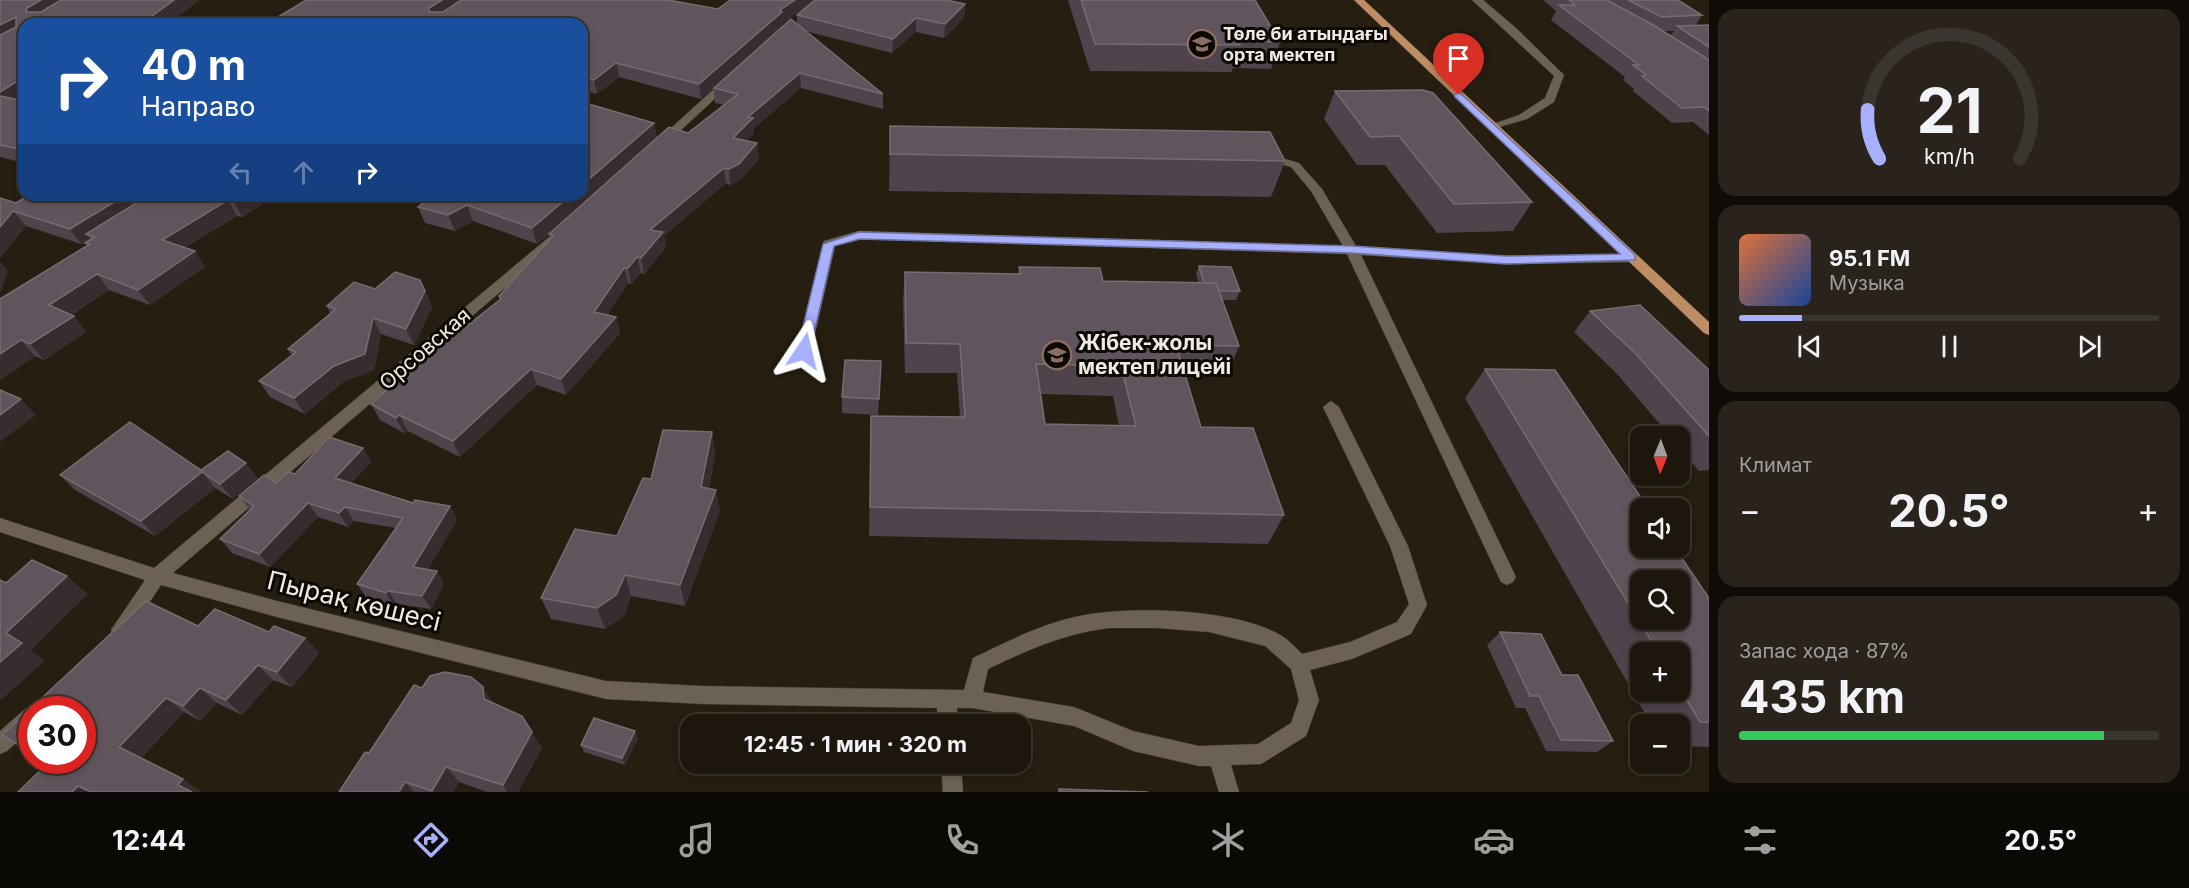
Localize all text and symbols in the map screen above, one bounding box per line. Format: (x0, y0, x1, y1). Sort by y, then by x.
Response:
place label: Төле би атындағы орта мектеп (1223, 23, 1388, 65)
school or university icon: Төле би атындағы орта мектеп (1186, 28, 1218, 60)
pin (1433, 33, 1484, 95)
text: 40 m (141, 39, 246, 90)
icon: right (42, 42, 120, 120)
icon: arrive (1442, 42, 1475, 75)
text: 21 (1916, 74, 1982, 149)
text: Направо (141, 90, 256, 123)
text: km/h (1924, 144, 1974, 170)
icon: left (224, 156, 257, 189)
icon: ahead (287, 156, 320, 189)
icon: right (350, 156, 383, 189)
text: 95.1 FM (1829, 245, 1910, 271)
text: Музыка (1829, 271, 1905, 295)
street label: Орсовская (374, 302, 475, 395)
position arrow (772, 319, 836, 383)
place label: Жібек-жолы мектеп лицейі (1078, 330, 1231, 379)
icon: previous (1793, 330, 1826, 363)
icon: pause (1933, 330, 1966, 363)
icon: next (2073, 330, 2106, 363)
school or university icon: Жібек-жолы мектеп лицейі (1041, 339, 1073, 371)
north arrow (1630, 426, 1690, 486)
map controls (1630, 426, 1690, 774)
text: Климат (1739, 453, 1812, 477)
text: 20.5° (1888, 483, 2010, 538)
text: − (1739, 490, 1761, 530)
text: + (2137, 490, 2159, 530)
button: sound (1630, 498, 1690, 558)
street label: Пырақ көшесі (264, 564, 444, 637)
button: search (1630, 570, 1690, 630)
text: Запас хода · 87% (1739, 639, 1909, 663)
button: + (1630, 642, 1690, 702)
text: 435 km (1739, 669, 1905, 724)
speed limit sign: 30 (18, 696, 96, 774)
button: − (1630, 714, 1690, 774)
text: 12:45 · 1 мин · 320 m (744, 731, 967, 757)
icon: directions (410, 819, 452, 861)
icon: music (676, 819, 718, 861)
icon: phone (941, 819, 983, 861)
icon: climate (1207, 819, 1249, 861)
icon: car (1473, 819, 1515, 861)
icon: filters (1739, 819, 1781, 861)
text: 12:44 (112, 824, 186, 857)
text: 20.5° (2004, 824, 2077, 857)

